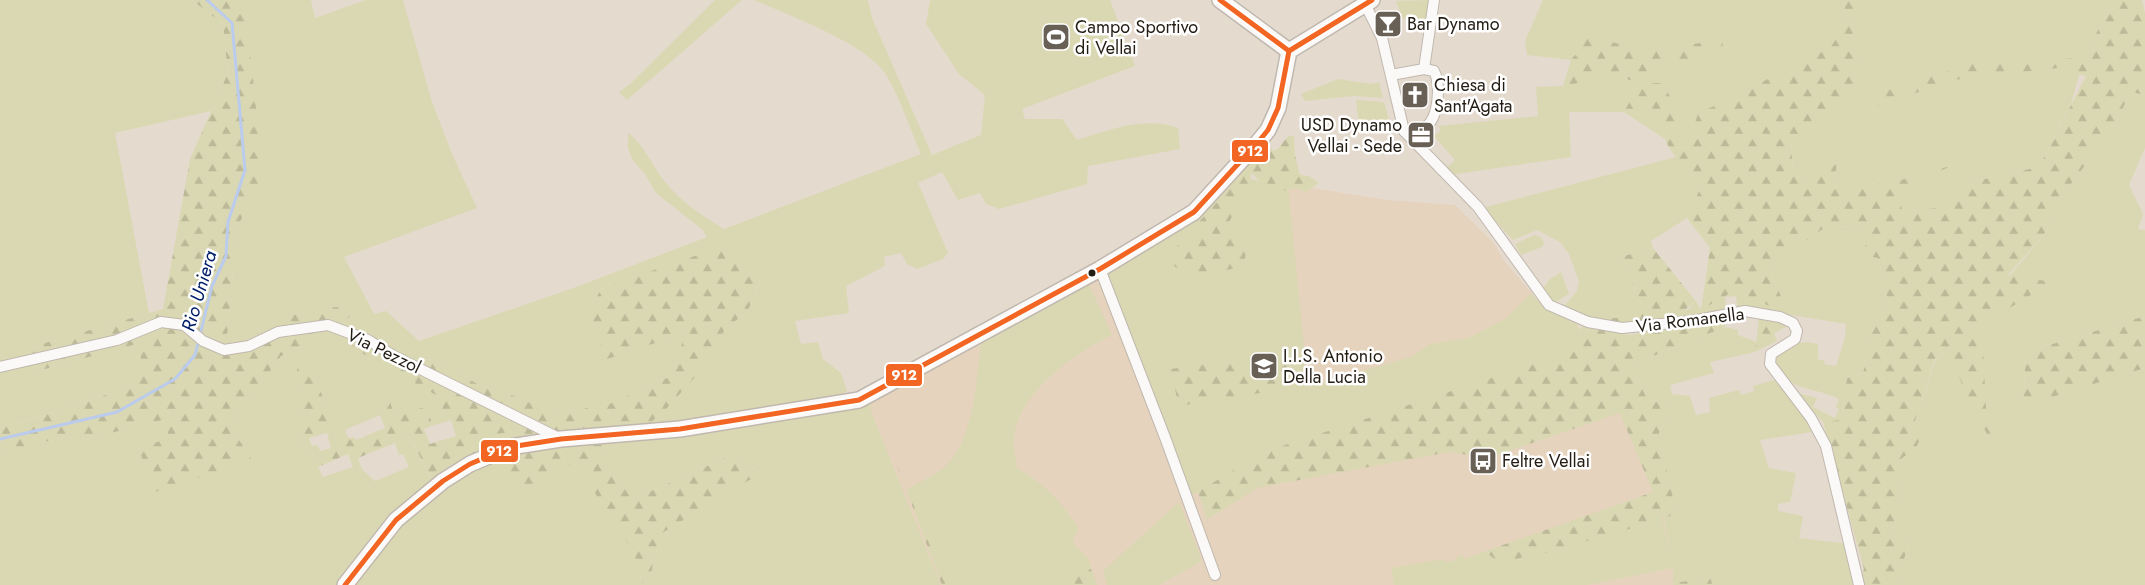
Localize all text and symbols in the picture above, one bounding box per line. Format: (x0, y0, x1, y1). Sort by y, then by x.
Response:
bar icon: Bar Dynamo (1373, 9, 1403, 39)
place label: Bar Dynamo (1407, 11, 1500, 37)
place label: Campo Sportivo di Vellai (1075, 14, 1198, 61)
sports icon: Campo Sportivo di Vellai (1041, 22, 1071, 52)
place label: Chiesa di Sant'Agata (1434, 72, 1513, 119)
church icon: Chiesa di Sant'Agata (1400, 80, 1430, 110)
place label: USD Dynamo Vellai - Sede (1301, 112, 1402, 159)
office icon: USD Dynamo Vellai - Sede (1406, 120, 1436, 150)
line badge: 912 (1231, 139, 1269, 163)
text: 912 (1237, 141, 1263, 161)
water label: Rio Uniera (175, 247, 224, 335)
unlabelled marker (1087, 268, 1097, 278)
street label: Via Romanella (1634, 300, 1746, 340)
street label: Via Pezzol (342, 322, 426, 380)
place label: I.I.S. Antonio Della Lucia (1283, 343, 1383, 390)
school or university icon: I.I.S. Antonio Della Lucia (1249, 351, 1279, 381)
line badge: 912 (885, 363, 923, 387)
text: 912 (891, 365, 917, 385)
line badge: 912 (480, 439, 519, 463)
text: 912 (486, 441, 512, 461)
bus stop icon: Feltre Vellai (1468, 446, 1498, 476)
place label: Feltre Vellai (1502, 448, 1590, 474)

